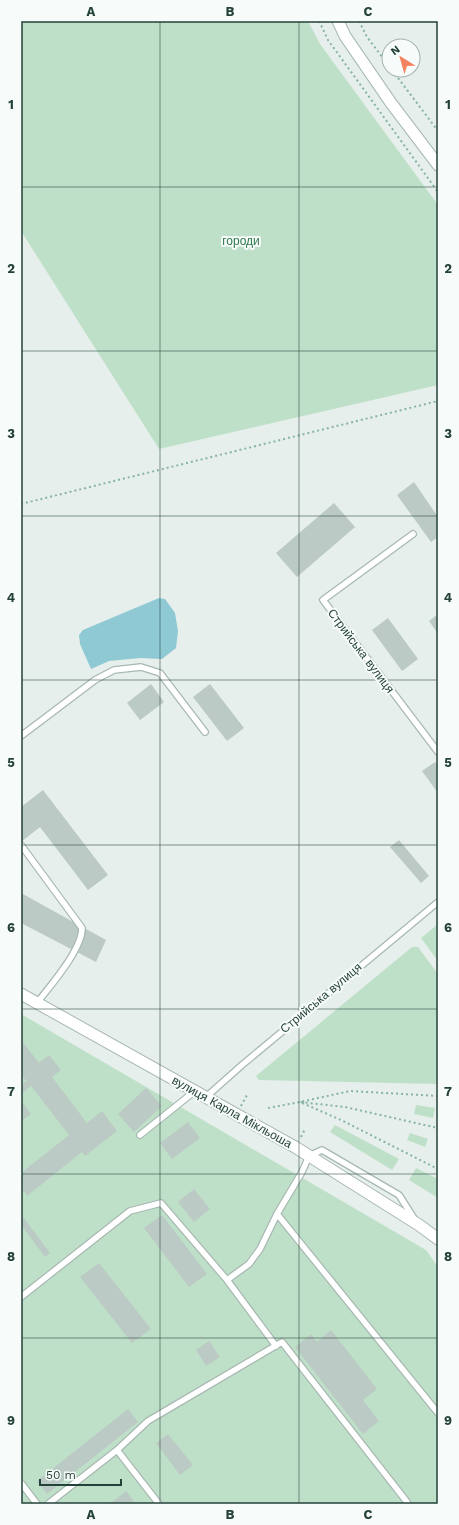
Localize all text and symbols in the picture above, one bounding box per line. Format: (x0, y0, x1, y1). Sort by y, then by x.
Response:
text: A (87, 4, 96, 19)
text: B (226, 4, 235, 19)
text: C (364, 4, 373, 19)
north arrow (381, 38, 421, 78)
text: N (388, 43, 402, 58)
text: 1 (8, 97, 14, 112)
text: 1 (445, 97, 451, 112)
park label: городи (222, 234, 260, 248)
text: 2 (7, 261, 15, 276)
text: 2 (444, 261, 452, 276)
text: 3 (7, 426, 15, 441)
text: 3 (444, 426, 452, 441)
text: 4 (7, 590, 16, 605)
text: 4 (444, 590, 453, 605)
street label: Стрийська вулиця (325, 606, 397, 696)
text: 5 (7, 755, 15, 770)
text: 5 (444, 755, 452, 770)
text: 6 (7, 920, 15, 935)
text: 6 (444, 920, 452, 935)
street label: Стрийська вулиця (278, 960, 364, 1036)
street label: вулиця Карла Мікльоша (170, 1073, 295, 1151)
text: 7 (7, 1084, 15, 1099)
text: 7 (444, 1084, 452, 1099)
text: 8 (7, 1249, 15, 1264)
text: 8 (444, 1249, 452, 1264)
text: 9 (7, 1413, 15, 1428)
text: 9 (444, 1413, 452, 1428)
scale bar (40, 1461, 121, 1487)
text: 50 m (46, 1468, 76, 1482)
text: A (87, 1507, 96, 1522)
text: B (226, 1507, 235, 1522)
text: C (364, 1507, 373, 1522)

